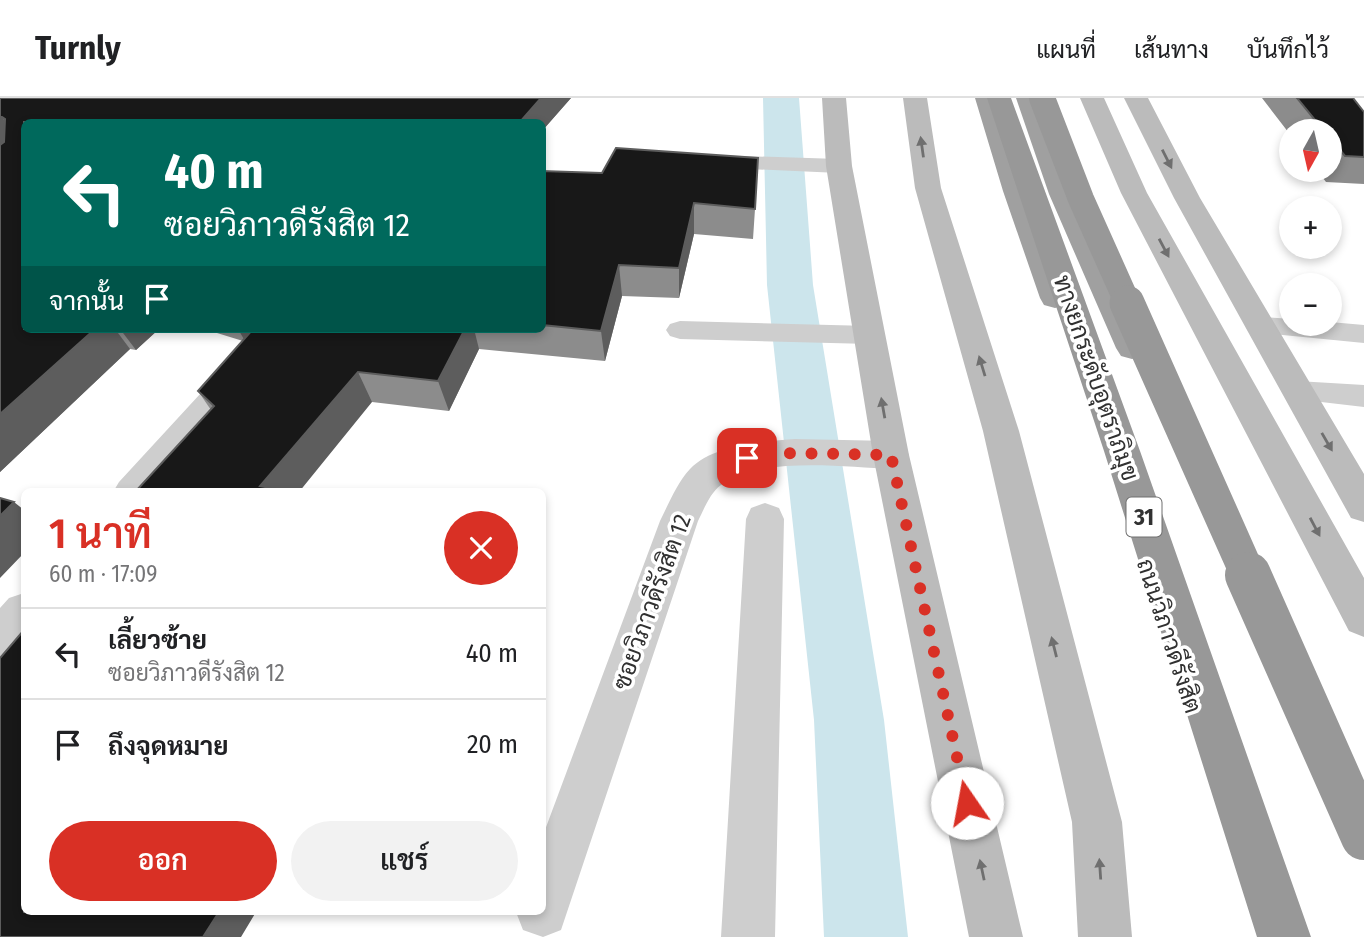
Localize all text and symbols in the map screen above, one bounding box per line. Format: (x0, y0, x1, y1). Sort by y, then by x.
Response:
text: Turnly (35, 28, 121, 68)
text: แผนที่ (1036, 36, 1096, 64)
text: เส้นทาง (1134, 36, 1209, 64)
text: บันทึกไว้ (1247, 36, 1329, 64)
north arrow (1279, 119, 1342, 182)
map controls (1279, 119, 1342, 336)
one-way arrow (916, 136, 927, 158)
text: 40 m (164, 142, 264, 201)
icon: left (49, 147, 140, 238)
one-way arrow (1161, 149, 1173, 169)
button: + (1279, 196, 1342, 259)
text: ซอยวิภาวดีรังสิต 12 (164, 206, 410, 244)
one-way arrow (1158, 238, 1170, 258)
street label: ทางยกระดับอุตราภิมุข (1046, 271, 1144, 485)
button: − (1279, 273, 1342, 336)
icon: arrive (138, 280, 176, 318)
text: จากนั้น (49, 286, 124, 317)
one-way arrow (976, 355, 986, 376)
one-way arrow (877, 397, 888, 419)
pin (717, 428, 777, 488)
one-way arrow (1321, 433, 1333, 452)
icon: arrive (728, 439, 766, 477)
road number: 31 (1126, 498, 1162, 536)
text: 1 นาที (49, 509, 152, 559)
street label: ซอยวิภาวดีรังสิต 12 (606, 510, 697, 693)
button: close (444, 511, 518, 585)
one-way arrow (1309, 517, 1320, 537)
street label: ถนนวิภาวดีรังสิต (1131, 555, 1208, 717)
text: 60 m · 17:09 (49, 560, 157, 588)
text: เลี้ยวซ้าย (108, 625, 207, 656)
icon: left (49, 635, 87, 673)
one-way arrow (1048, 636, 1059, 658)
text: 40 m (466, 638, 518, 669)
text: ซอยวิภาวดีรังสิต 12 (108, 659, 285, 687)
icon: arrive (49, 726, 87, 764)
text: 20 m (467, 729, 518, 760)
text: ถึงจุดหมาย (108, 731, 229, 762)
position arrow (930, 766, 1004, 840)
button: ออก (49, 821, 277, 901)
button: แชร์ (291, 821, 518, 901)
one-way arrow (1094, 858, 1105, 880)
one-way arrow (976, 859, 987, 881)

